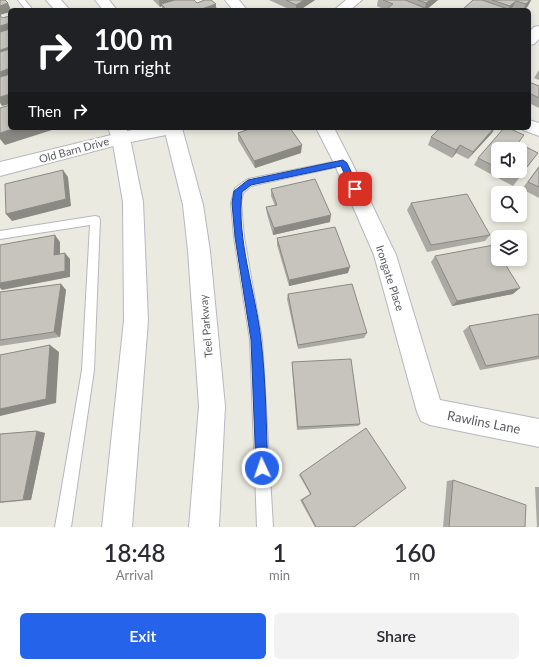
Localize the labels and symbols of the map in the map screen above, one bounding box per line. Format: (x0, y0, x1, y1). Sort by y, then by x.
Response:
street label: Old Barn Drive (37, 134, 110, 165)
pin (338, 172, 372, 206)
street label: Irongate Place (374, 243, 407, 313)
street label: Teel Parkway (196, 294, 215, 358)
street label: Rawlins Lane (446, 407, 522, 437)
position arrow (241, 447, 283, 489)

